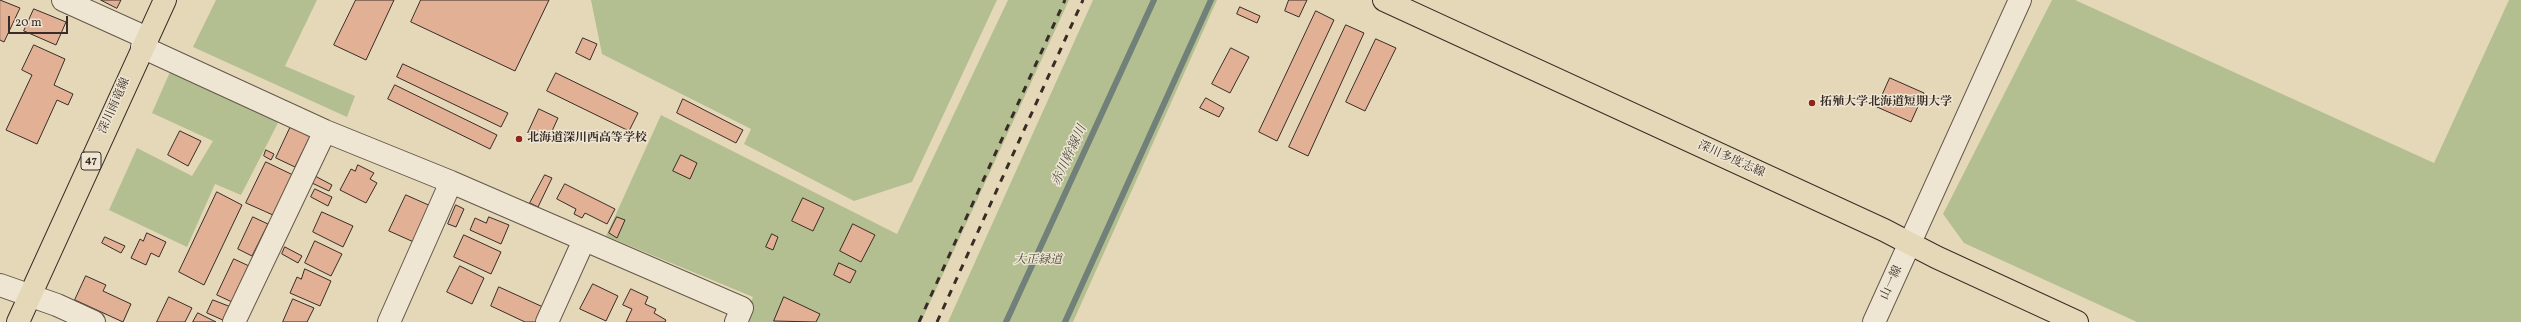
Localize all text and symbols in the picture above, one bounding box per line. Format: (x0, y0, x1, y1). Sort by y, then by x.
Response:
scale bar (10, 8, 70, 34)
text: 20 m (15, 15, 42, 31)
street label: 深川雨竜線 (96, 76, 134, 136)
place label: 拓殖大学北海道短期大学 (1820, 96, 1952, 110)
marker: 拓殖大学北海道短期大学 (1807, 98, 1817, 108)
water label: 赤川幹線川 (1049, 123, 1091, 189)
place label: 北海道深川西高等学校 (527, 132, 647, 146)
marker: 北海道深川西高等学校 (514, 134, 524, 144)
street label: 深川多度志線 (1695, 139, 1767, 181)
road number: 47 (81, 152, 101, 170)
park label: 大正緑道 (1014, 254, 1062, 268)
street label: 山一線 (1878, 264, 1906, 302)

